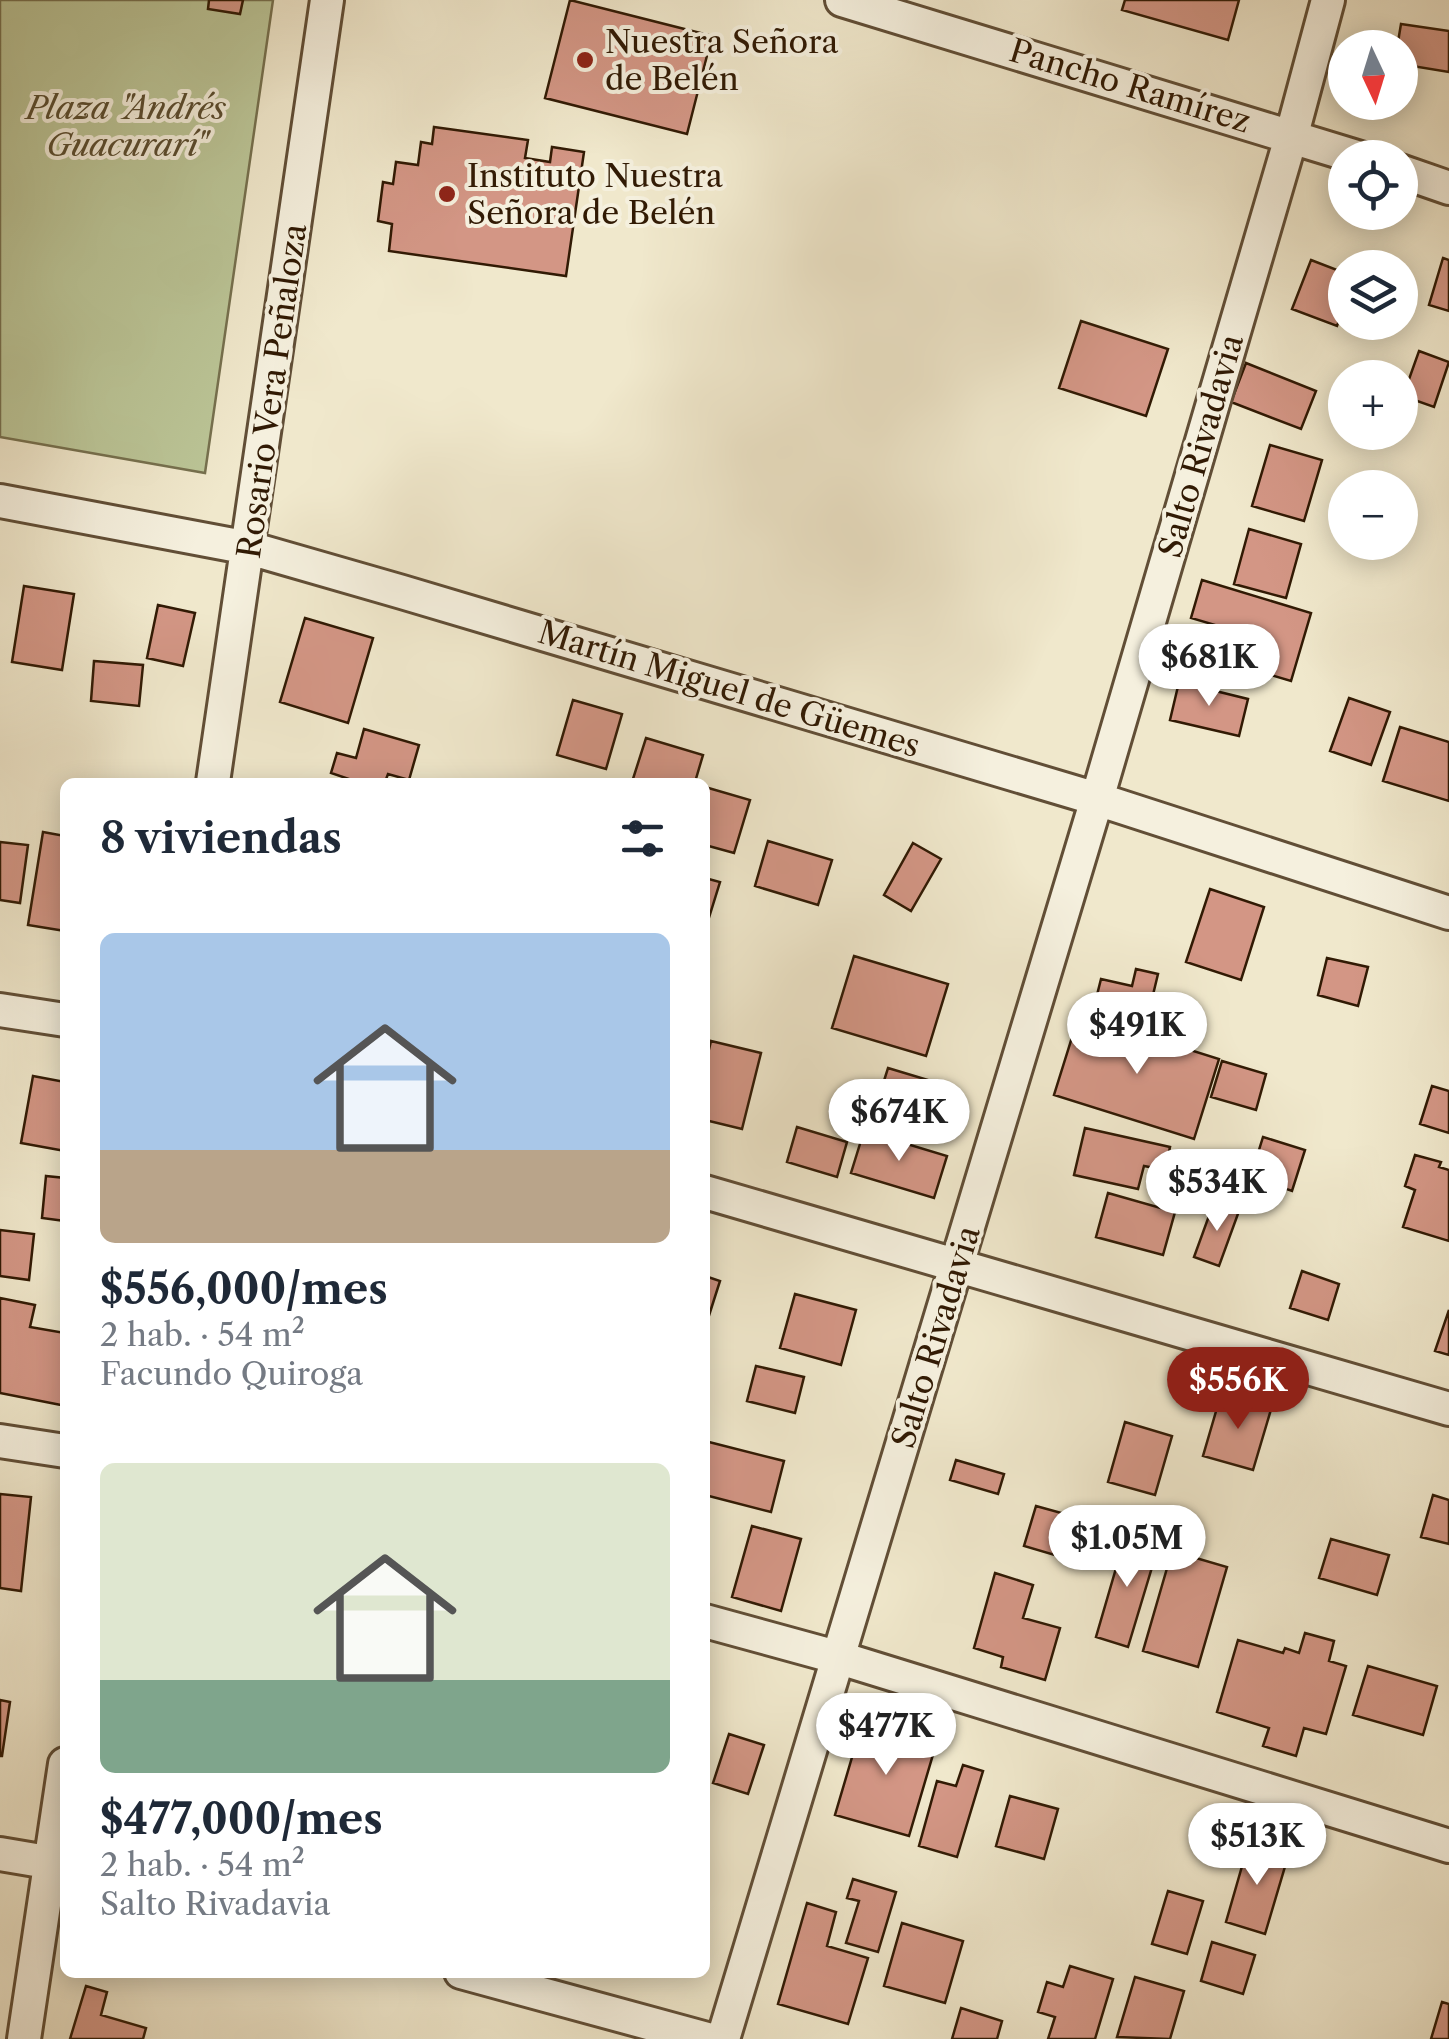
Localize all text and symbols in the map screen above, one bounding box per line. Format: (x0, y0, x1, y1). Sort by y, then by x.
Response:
place label: Nuestra Señora de Belén (605, 22, 838, 98)
street label: Pancho Ramírez (1005, 30, 1255, 141)
north arrow (1328, 30, 1418, 120)
map controls (1328, 30, 1418, 560)
marker: Nuestra Señora de Belén (574, 49, 596, 71)
park label: Plaza "Andrés Guacurarí" (23, 88, 226, 164)
button: locate (1328, 140, 1418, 230)
place label: Instituto Nuestra Señora de Belén (467, 156, 723, 232)
marker: Instituto Nuestra Señora de Belén (436, 183, 458, 205)
street label: Rosario Vera Peñaloza (229, 221, 314, 561)
button: layers (1328, 250, 1418, 340)
street label: Salto Rivadavia (1150, 330, 1251, 562)
button: + (1328, 360, 1418, 450)
button: − (1328, 470, 1418, 560)
street label: Martín Miguel de Güemes (534, 612, 925, 765)
pin: $681K (1139, 624, 1279, 709)
text: $681K (1161, 637, 1257, 676)
icon: filters (615, 811, 670, 866)
text: 8 viviendas (100, 812, 342, 864)
pin: $491K (1067, 992, 1207, 1077)
icon: home (295, 998, 475, 1178)
text: $491K (1089, 1005, 1185, 1044)
pin: $674K (829, 1079, 969, 1164)
text: $674K (851, 1092, 947, 1131)
pin: $534K (1147, 1149, 1287, 1234)
text: $534K (1168, 1162, 1266, 1201)
street label: Salto Rivadavia (883, 1221, 988, 1453)
text: $556,000/mes (100, 1263, 388, 1315)
text: 2 hab. · 54 m² (100, 1315, 305, 1354)
pin: $556K (1168, 1347, 1308, 1432)
text: Facundo Quiroga (100, 1354, 363, 1393)
text: $556K (1189, 1360, 1287, 1399)
pin: $1.05M (1046, 1505, 1208, 1590)
text: $1.05M (1071, 1518, 1183, 1557)
icon: home (295, 1528, 475, 1708)
pin: $477K (816, 1693, 956, 1778)
text: $477K (838, 1706, 934, 1745)
text: $477,000/mes (100, 1793, 383, 1845)
pin: $513K (1187, 1803, 1327, 1888)
text: $513K (1210, 1816, 1304, 1855)
text: 2 hab. · 54 m² (100, 1845, 305, 1884)
text: Salto Rivadavia (100, 1884, 330, 1923)

